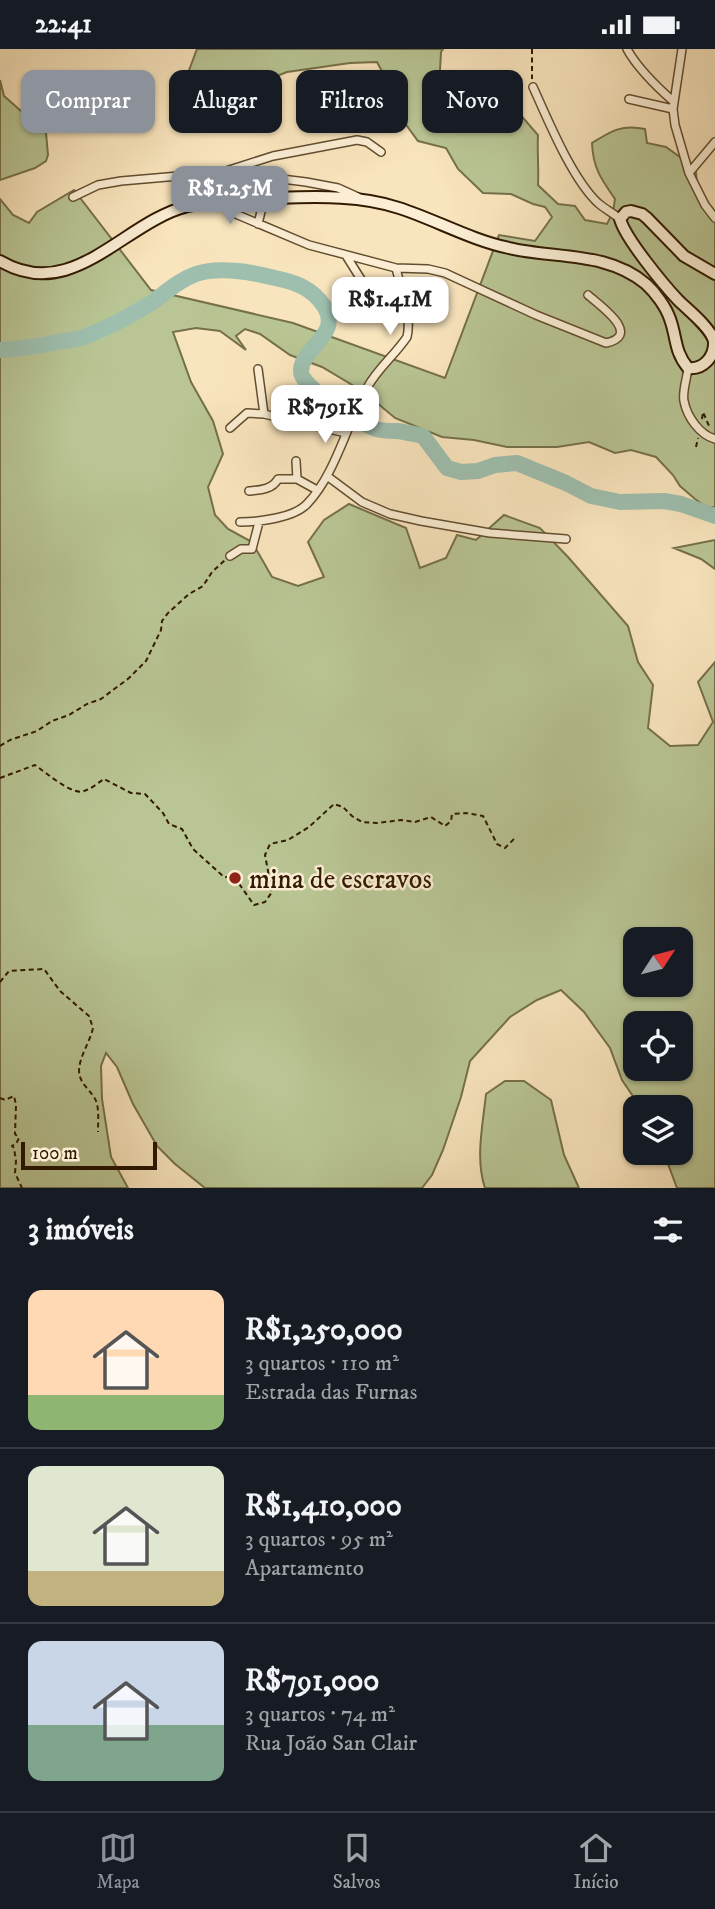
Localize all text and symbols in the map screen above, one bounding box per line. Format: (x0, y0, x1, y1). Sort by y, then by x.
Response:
text: 22:41 (35, 8, 92, 41)
chip: Comprar (21, 70, 155, 133)
chip: Alugar (169, 70, 282, 133)
chip: Filtros (296, 70, 408, 133)
chip: Novo (422, 70, 523, 133)
pin: R$1.25M (165, 167, 295, 226)
text: R$1.25M (187, 174, 273, 203)
pin: R$1.41M (325, 278, 455, 337)
text: R$1.41M (348, 285, 432, 314)
pin: R$791K (268, 385, 382, 445)
text: R$791K (287, 393, 363, 422)
place label: mina de escravos (249, 862, 432, 897)
marker: mina de escravos (227, 870, 243, 886)
north arrow (623, 927, 693, 997)
map controls (623, 927, 693, 1165)
button: locate (623, 1011, 693, 1081)
button: layers (623, 1095, 693, 1165)
scale bar (21, 1139, 158, 1171)
text: 100 m (32, 1142, 78, 1165)
icon: filters (649, 1211, 687, 1249)
text: 3 imóveis (28, 1212, 134, 1249)
text: R$1,250,000 (245, 1312, 403, 1349)
icon: home (84, 1318, 168, 1402)
text: 3 quartos · 110 m² (245, 1349, 399, 1378)
text: Estrada das Furnas (245, 1378, 417, 1407)
text: R$1,410,000 (245, 1488, 402, 1525)
icon: home (84, 1494, 168, 1578)
text: 3 quartos · 95 m² (245, 1525, 393, 1554)
text: Apartamento (245, 1554, 364, 1583)
text: R$791,000 (245, 1663, 380, 1700)
icon: home (84, 1669, 168, 1753)
text: 3 quartos · 74 m² (245, 1700, 395, 1729)
text: Rua João San Clair (245, 1729, 417, 1758)
tab: Mapa (97, 1829, 140, 1894)
tab: Salvos (333, 1829, 380, 1894)
tab: Início (573, 1829, 618, 1894)

